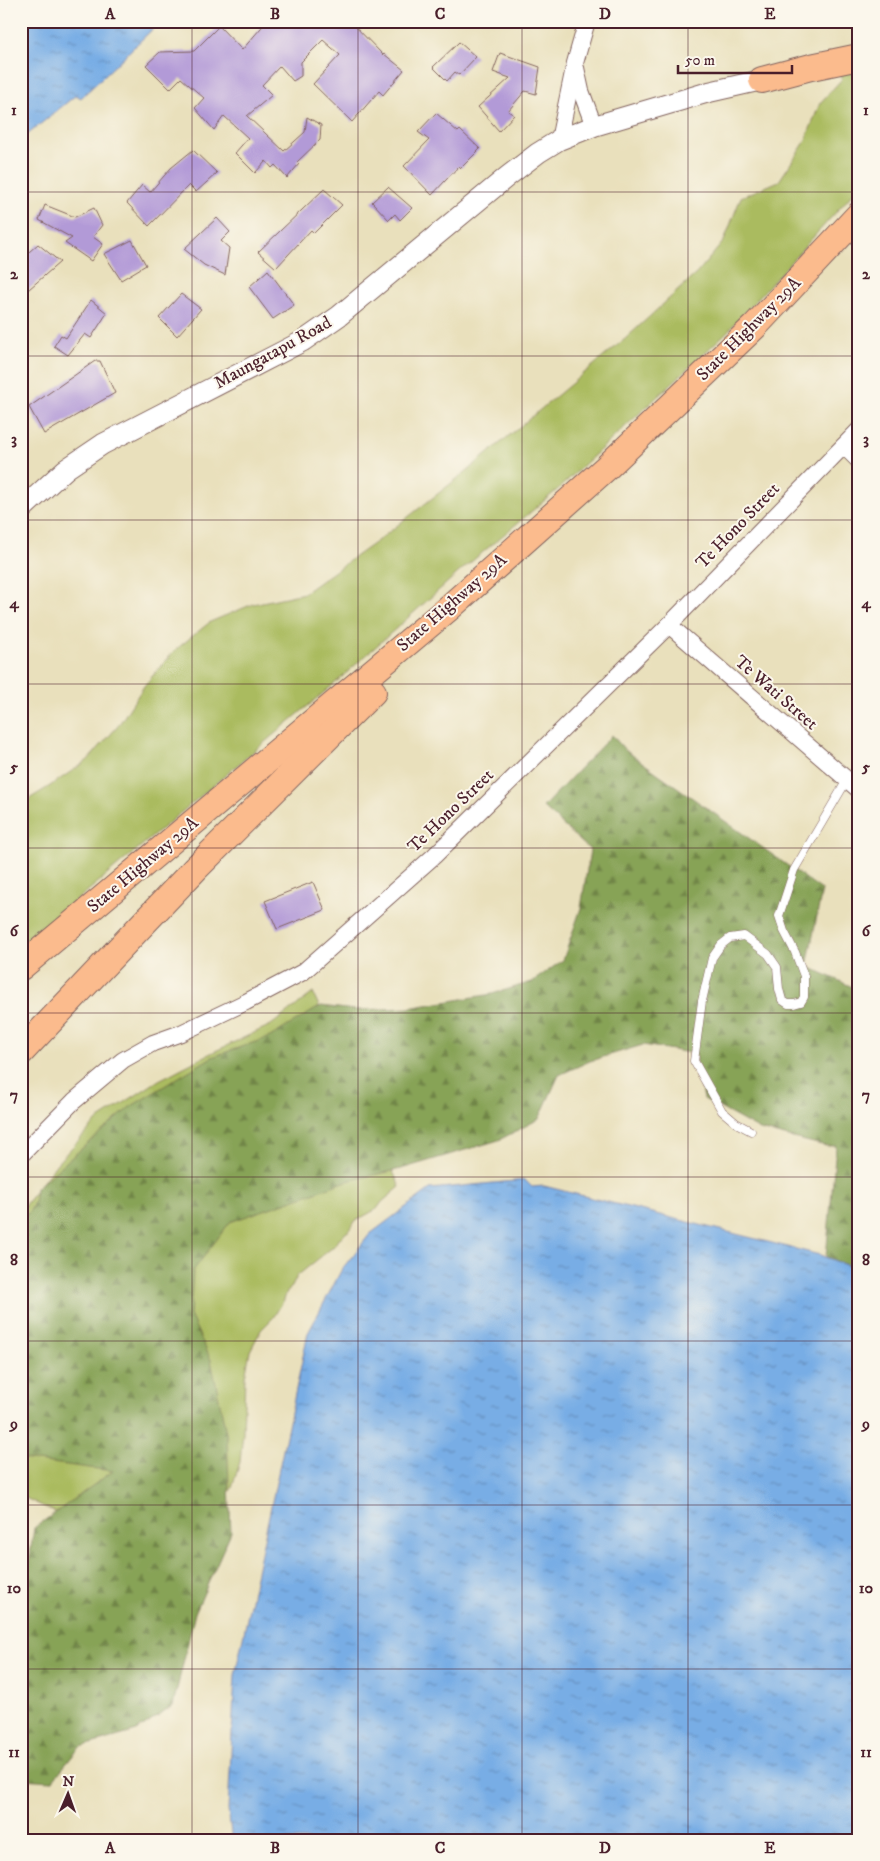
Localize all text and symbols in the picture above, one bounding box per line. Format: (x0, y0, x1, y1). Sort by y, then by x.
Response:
text: A (104, 4, 116, 24)
text: B (270, 4, 280, 24)
text: C (435, 4, 445, 24)
text: D (599, 4, 611, 24)
text: E (764, 4, 776, 24)
scale bar (678, 42, 791, 74)
text: 50 m (685, 51, 715, 70)
text: 1 (11, 100, 17, 120)
text: 1 (863, 100, 869, 120)
text: 2 (10, 264, 19, 284)
text: 2 (862, 264, 871, 284)
street label: State Highway 29A (692, 272, 806, 386)
street label: Maungatapu Road (210, 312, 336, 394)
text: 3 (11, 429, 17, 449)
text: 3 (863, 429, 869, 449)
street label: Te Hono Street (691, 478, 785, 574)
street label: State Highway 29A (393, 549, 512, 657)
text: 4 (8, 593, 19, 613)
text: 4 (860, 593, 871, 613)
street label: Te Wati Street (730, 651, 822, 735)
text: 5 (9, 757, 18, 777)
text: 5 (861, 757, 870, 777)
street label: Te Hono Street (403, 764, 499, 858)
street label: State Highway 29A (83, 812, 204, 918)
text: 6 (10, 921, 20, 941)
text: 6 (862, 921, 872, 941)
text: 7 (10, 1085, 18, 1105)
text: 7 (862, 1085, 870, 1105)
text: 8 (10, 1250, 18, 1270)
text: 8 (862, 1250, 870, 1270)
text: 9 (9, 1414, 18, 1434)
text: 9 (861, 1414, 870, 1434)
text: 10 (7, 1578, 22, 1598)
text: 10 (859, 1578, 874, 1598)
text: 11 (8, 1742, 20, 1762)
text: 11 (860, 1742, 872, 1762)
north arrow (42, 1768, 92, 1818)
text: N (62, 1773, 75, 1791)
text: A (104, 1838, 116, 1858)
text: B (270, 1838, 280, 1858)
text: C (435, 1838, 445, 1858)
text: D (599, 1838, 611, 1858)
text: E (764, 1838, 776, 1858)

